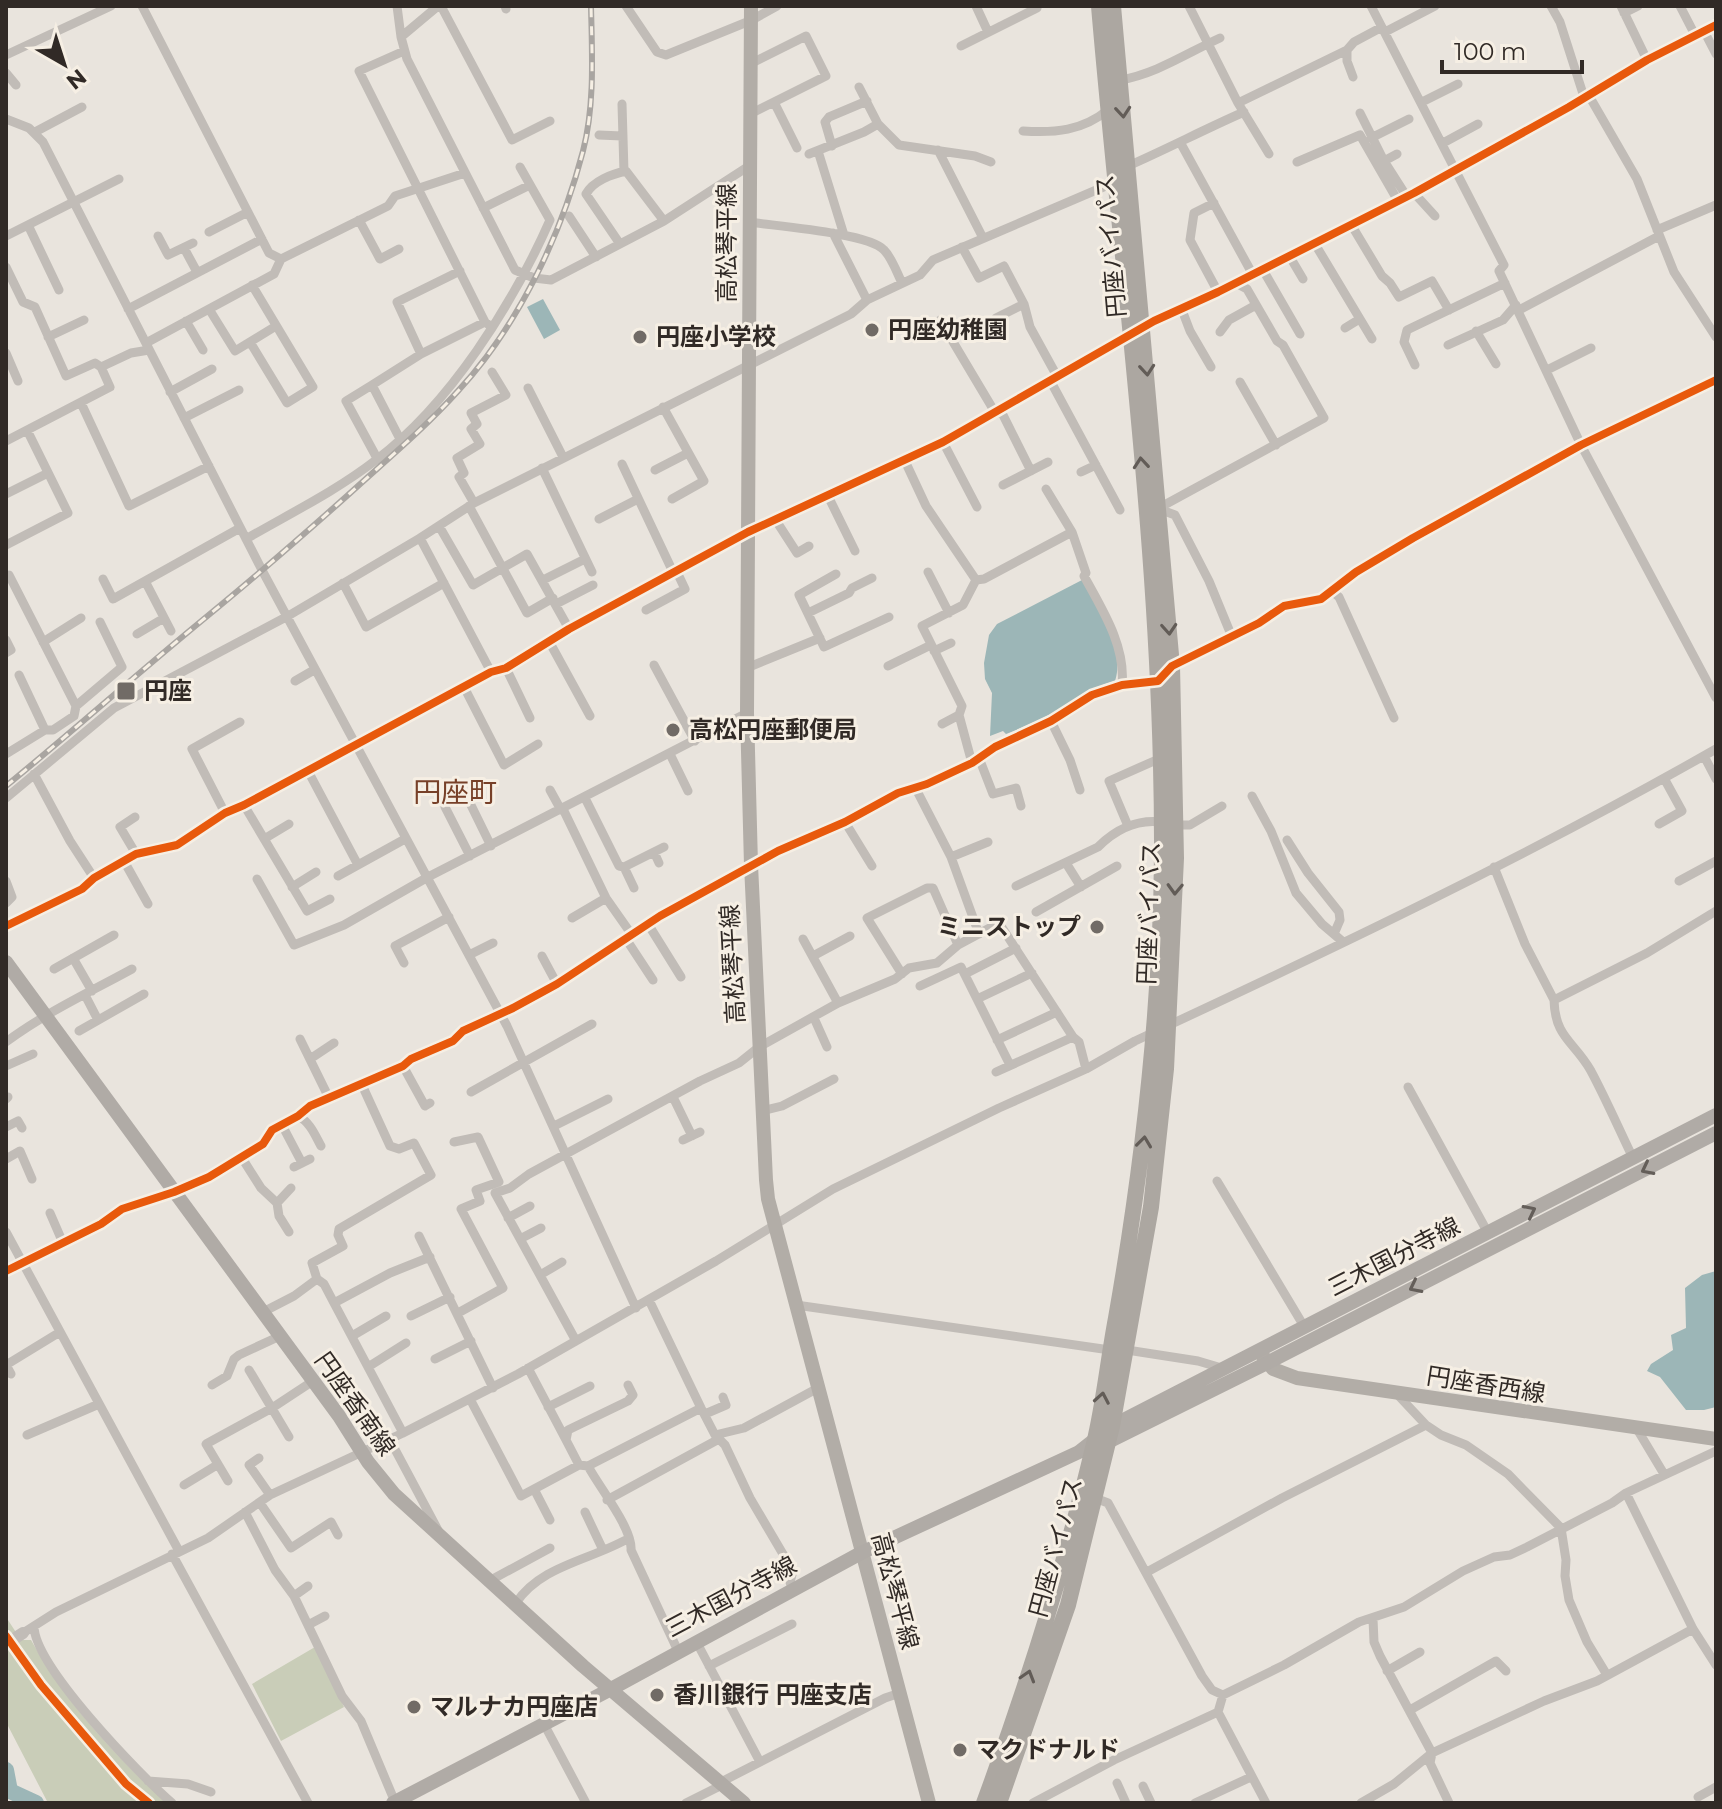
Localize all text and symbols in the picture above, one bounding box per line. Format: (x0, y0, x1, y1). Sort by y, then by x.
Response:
north arrow (24, 24, 104, 104)
scale bar (1442, 24, 1582, 74)
text: 100 m (1454, 37, 1526, 66)
text: N (61, 63, 92, 95)
one-way arrow (1114, 105, 1131, 118)
street label: 円座バイパス (1090, 173, 1131, 319)
street label: 高松琴平線 (712, 183, 741, 303)
place label: 円座幼稚園 (888, 315, 1008, 344)
marker: 円座幼稚園 (863, 321, 881, 339)
place label: 円座小学校 (656, 322, 776, 351)
marker: 円座小学校 (631, 328, 649, 346)
one-way arrow (1138, 364, 1155, 377)
one-way arrow (1133, 456, 1150, 469)
one-way arrow (1160, 623, 1177, 636)
place label: 円座 (144, 676, 192, 705)
marker: 円座 (115, 680, 137, 702)
place label: 高松円座郵便局 (689, 715, 857, 744)
marker: 高松円座郵便局 (664, 721, 682, 739)
district label: 円座町 (413, 775, 497, 809)
street label: 円座バイパス (1132, 841, 1165, 985)
one-way arrow (1167, 883, 1184, 896)
street label: 高松琴平線 (715, 903, 750, 1025)
place label: ミニストップ (937, 912, 1081, 941)
marker: ミニストップ (1088, 918, 1106, 936)
one-way arrow (1135, 1135, 1152, 1148)
one-way arrow (1640, 1159, 1655, 1175)
one-way arrow (1522, 1205, 1537, 1220)
street label: 三木国分寺線 (1323, 1211, 1465, 1302)
one-way arrow (1409, 1278, 1424, 1293)
street label: 円座香南線 (309, 1346, 402, 1461)
street label: 円座香西線 (1425, 1361, 1548, 1408)
one-way arrow (1093, 1392, 1110, 1405)
street label: 円座バイパス (1023, 1474, 1088, 1620)
street label: 高松琴平線 (866, 1529, 925, 1653)
street label: 三木国分寺線 (660, 1550, 801, 1643)
one-way arrow (1019, 1670, 1035, 1684)
place label: 香川銀行 円座支店 (673, 1680, 872, 1709)
marker: 香川銀行 円座支店 (648, 1686, 666, 1704)
place label: マルナカ円座店 (430, 1692, 598, 1721)
marker: マルナカ円座店 (405, 1698, 423, 1716)
place label: マクドナルド (976, 1735, 1120, 1764)
marker: マクドナルド (951, 1741, 969, 1759)

